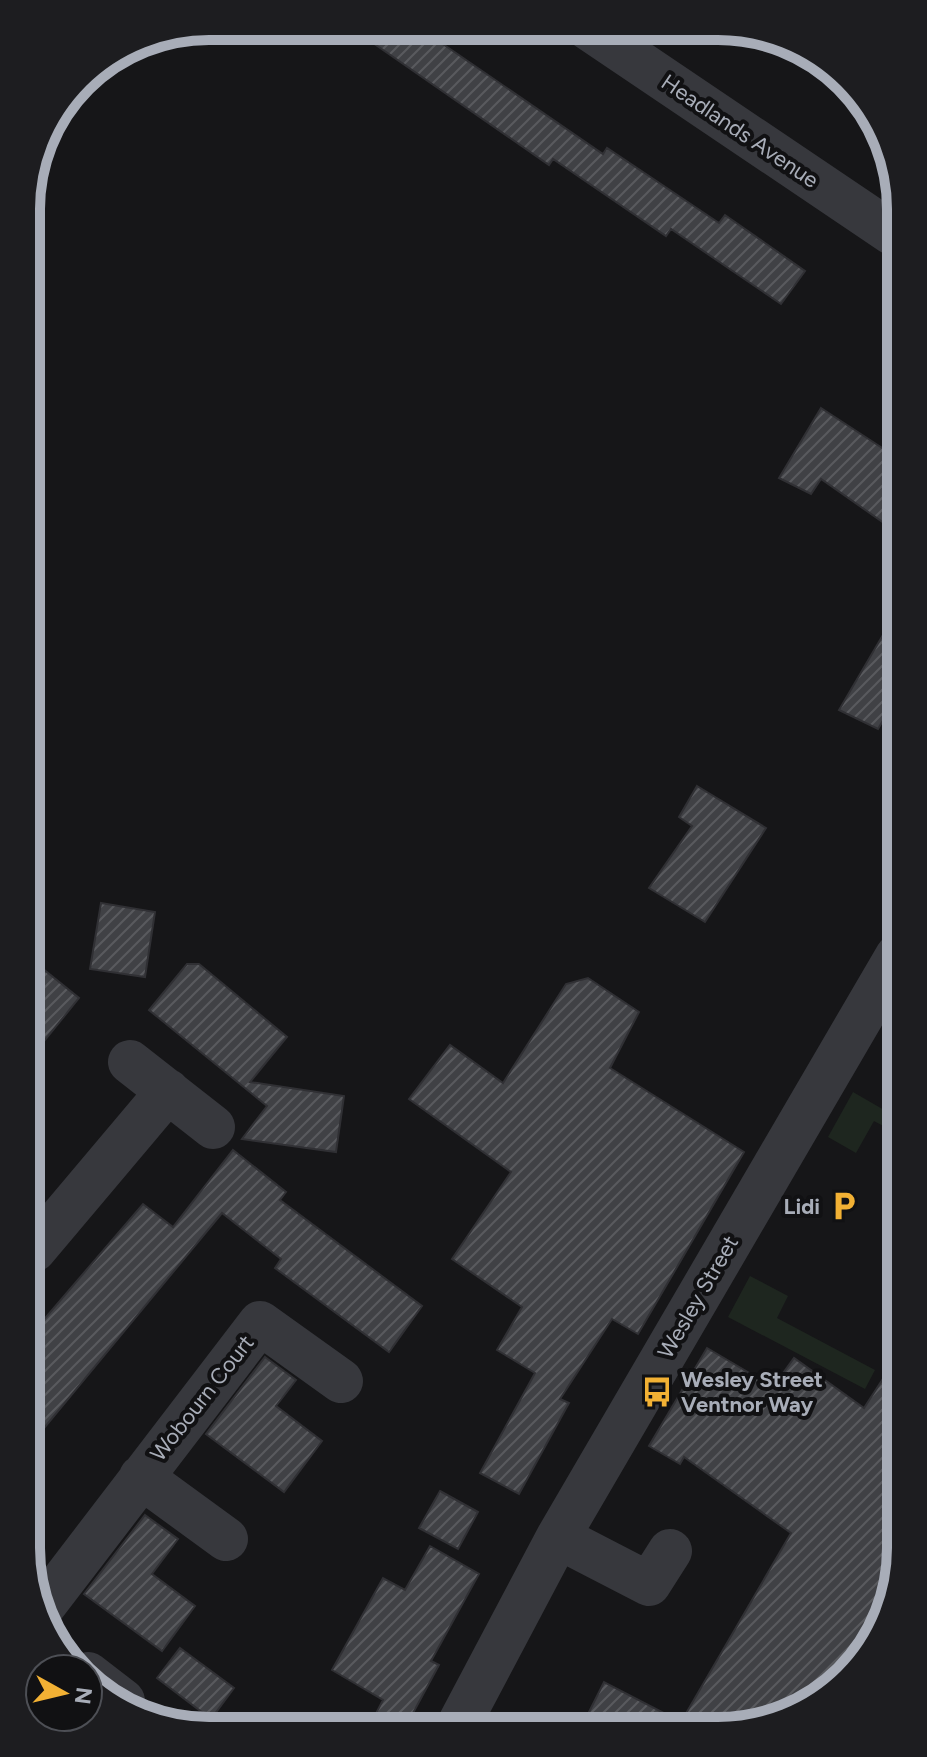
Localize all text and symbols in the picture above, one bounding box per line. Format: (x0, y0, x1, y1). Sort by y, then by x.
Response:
street label: Headlands Avenue (656, 68, 824, 194)
parking icon: Lidi (827, 1189, 861, 1223)
place label: Lidi (784, 1193, 820, 1220)
street label: Wesley Street (652, 1231, 744, 1363)
street label: Wobourn Court (144, 1330, 260, 1466)
place label: Wesley Street Ventnor Way (681, 1366, 823, 1418)
bus stop icon: Wesley Street Ventnor Way (640, 1375, 674, 1409)
north arrow (24, 1653, 104, 1733)
text: N (69, 1685, 98, 1706)

